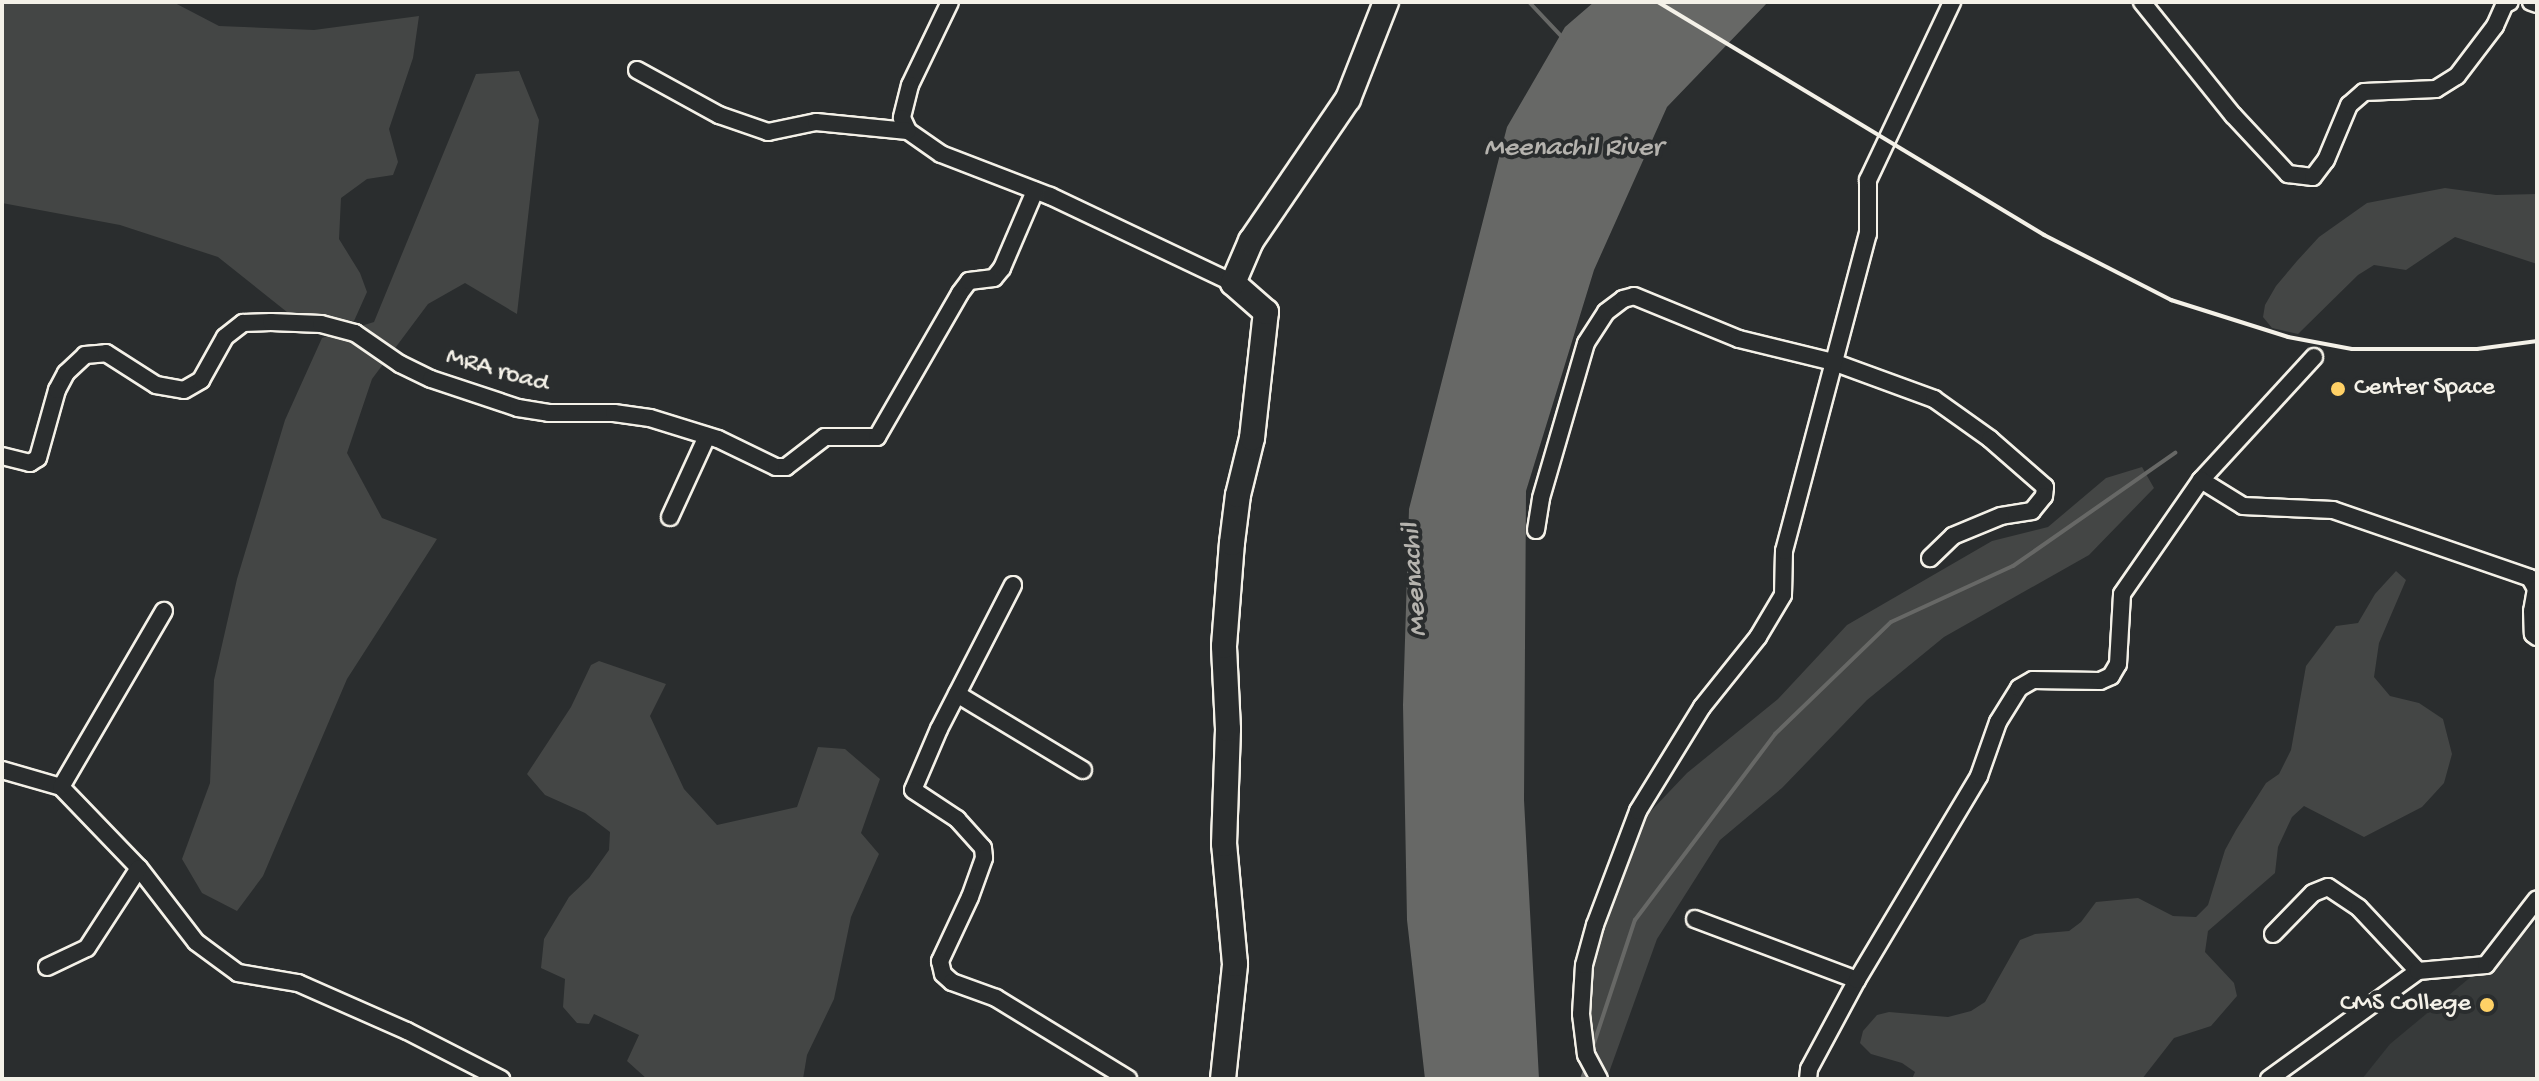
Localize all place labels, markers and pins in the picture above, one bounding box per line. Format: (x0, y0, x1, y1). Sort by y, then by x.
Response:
place label: Center Space (2354, 373, 2495, 405)
marker: Center Space (2329, 380, 2347, 398)
place label: CMS College (2340, 989, 2471, 1021)
marker: CMS College (2478, 996, 2496, 1014)

